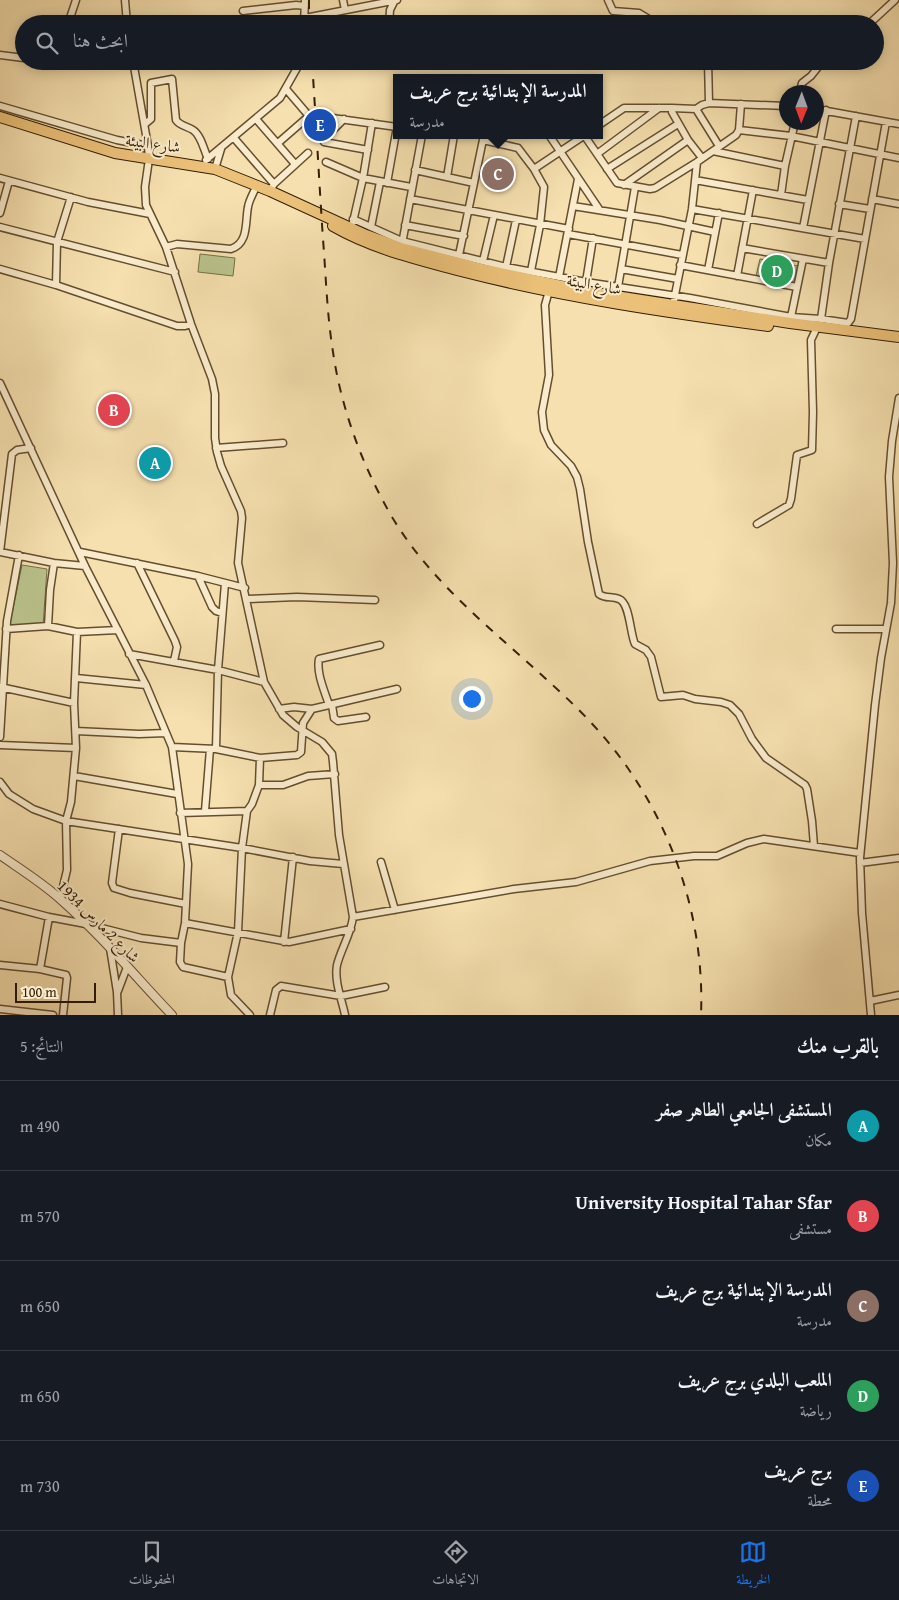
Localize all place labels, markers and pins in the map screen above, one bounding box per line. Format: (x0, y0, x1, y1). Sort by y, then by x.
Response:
pin: E (304, 106, 336, 144)
pin: C (482, 155, 514, 193)
pin: D (761, 252, 793, 290)
pin: B (98, 391, 130, 429)
pin: A (139, 444, 171, 482)

